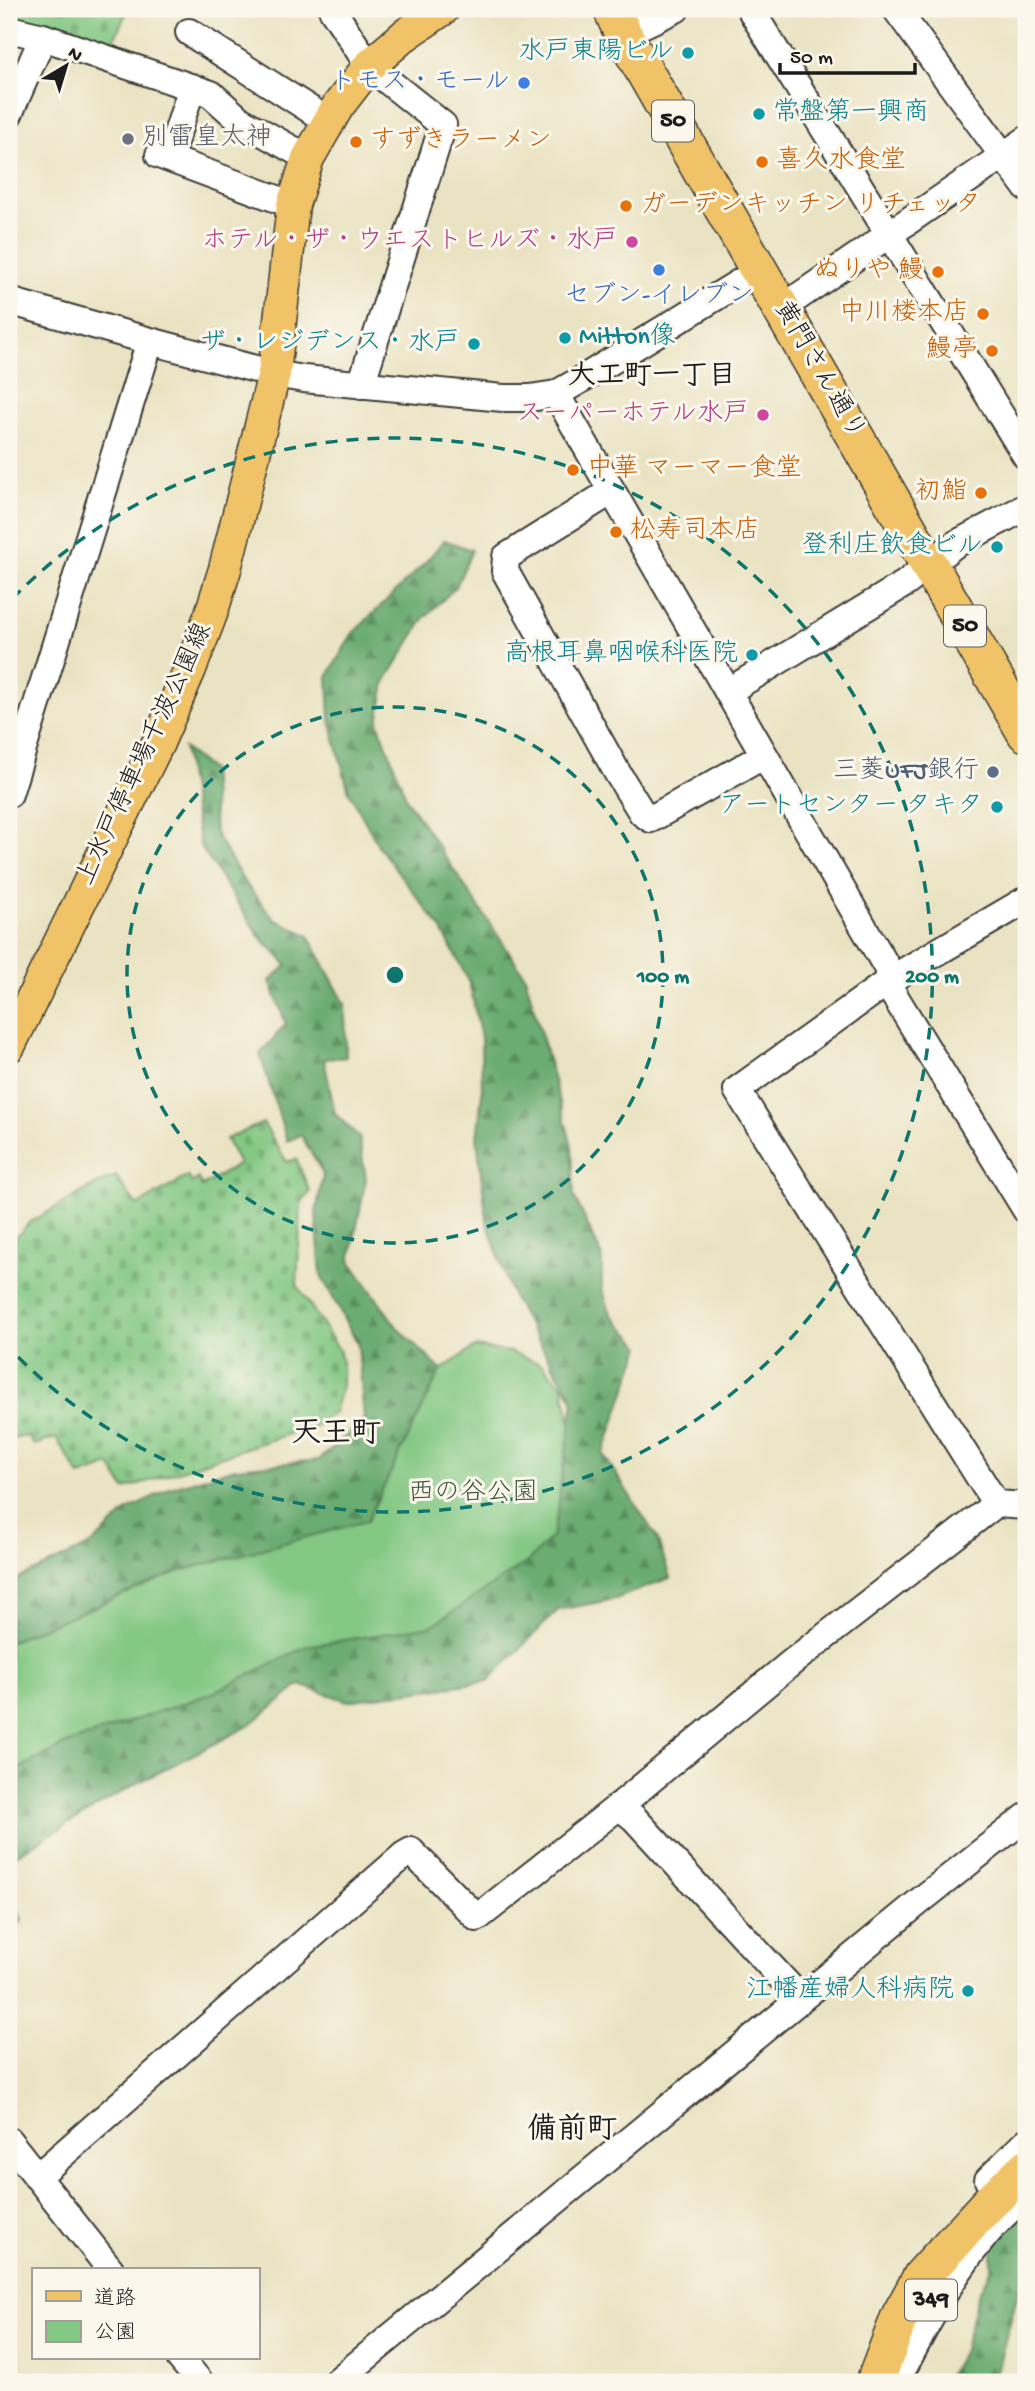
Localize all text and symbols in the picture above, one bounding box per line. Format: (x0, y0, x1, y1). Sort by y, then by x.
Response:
north arrow (32, 32, 102, 102)
scale bar (780, 32, 914, 76)
place label: 水戸東陽ビル (519, 36, 674, 69)
text: N (62, 42, 86, 68)
marker: 水戸東陽ビル (680, 45, 696, 61)
text: 50 m (790, 47, 833, 72)
place label: トモス・モール (330, 68, 510, 99)
marker: トモス・モール (516, 75, 532, 91)
place label: 常盤第一興商 (773, 97, 929, 130)
road number: 50 (652, 100, 694, 141)
marker: 常盤第一興商 (751, 106, 767, 122)
place label: 別雷皇太神 (142, 122, 272, 155)
place label: すずきラーメン (370, 125, 552, 158)
marker: 別雷皇太神 (120, 131, 136, 147)
marker: すずきラーメン (348, 134, 364, 150)
place label: 喜久水食堂 (776, 145, 906, 178)
marker: 喜久水食堂 (754, 154, 770, 170)
place label: ガーデンキッチン リチェッタ (640, 191, 981, 222)
marker: ガーデンキッチン リチェッタ (618, 198, 634, 214)
place label: ホテル・ザ・ウエストヒルズ・水戸 (201, 226, 618, 258)
marker: ホテル・ザ・ウエストヒルズ・水戸 (624, 234, 640, 250)
place label: ぬりや 鰻 (814, 256, 924, 288)
marker: セブン-イレブン (651, 262, 667, 278)
marker: ぬりや 鰻 (930, 264, 946, 280)
place label: セブン-イレブン (564, 281, 754, 313)
street label: 黄門さん通り (766, 295, 871, 446)
place label: 中川楼本店 (839, 297, 969, 330)
marker: 中川楼本店 (975, 306, 991, 322)
place label: Mitton像 (579, 321, 676, 354)
place label: ザ・レジデンス・水戸 (200, 328, 460, 360)
marker: Mitton像 (557, 330, 573, 346)
place label: 鰻亭 (926, 334, 978, 367)
marker: ザ・レジデンス・水戸 (466, 336, 482, 352)
marker: 鰻亭 (984, 343, 1000, 359)
district label: 大工町一丁目 (568, 360, 736, 394)
place label: スーパーホテル水戸 (517, 399, 749, 431)
marker: スーパーホテル水戸 (755, 407, 771, 423)
place label: 中華 マーマー食堂 (587, 453, 802, 486)
marker: 中華 マーマー食堂 (565, 462, 581, 478)
place label: 初鮨 (915, 477, 967, 509)
marker: 初鮨 (973, 485, 989, 501)
place label: 松寿司本店 (630, 515, 760, 548)
marker: 松寿司本店 (608, 524, 624, 540)
place label: 登利庄飲食ビル (802, 530, 983, 563)
marker: 登利庄飲食ビル (989, 539, 1005, 555)
road number: 50 (944, 606, 986, 646)
street label: 上水戸停車場千波公園線 (70, 618, 220, 891)
place label: 高根耳鼻咽喉科医院 (504, 638, 738, 671)
marker: 高根耳鼻咽喉科医院 (744, 647, 760, 663)
place label: 三菱UFJ銀行 (833, 756, 979, 788)
marker: 三菱UFJ銀行 (985, 764, 1001, 780)
place label: アートセンター タキタ (719, 792, 983, 823)
marker: アートセンター タキタ (989, 799, 1005, 815)
centre of rings (383, 963, 407, 987)
text: 100 m (636, 966, 689, 991)
text: 200 m (905, 966, 959, 991)
district label: 天王町 (291, 1418, 381, 1453)
park label: 西の谷公園 (408, 1478, 538, 1510)
place label: 江幡産婦人科病院 (746, 1975, 954, 2007)
marker: 江幡産婦人科病院 (960, 1983, 976, 1999)
district label: 備前町 (527, 2112, 617, 2149)
legend (32, 2268, 259, 2360)
road number: 349 (905, 2280, 957, 2320)
text: 道路 (94, 2287, 136, 2313)
text: 公園 (94, 2322, 136, 2347)

